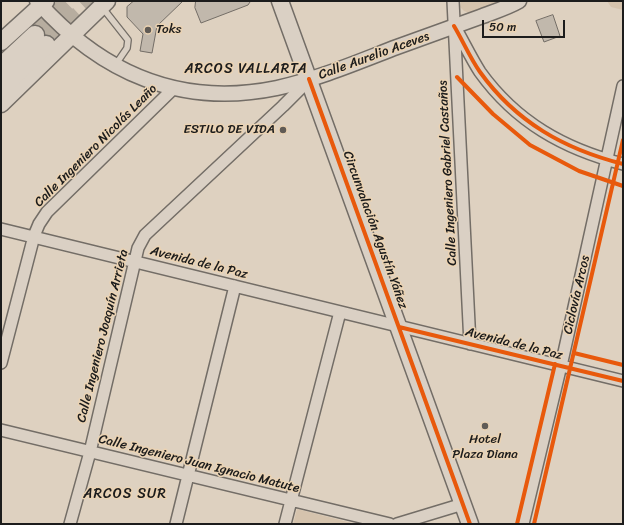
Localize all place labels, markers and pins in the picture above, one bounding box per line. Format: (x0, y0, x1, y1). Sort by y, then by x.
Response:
place label: Toks (156, 22, 182, 38)
marker: Toks (143, 25, 153, 35)
place label: ESTILO DE VIDA (183, 122, 275, 138)
marker: ESTILO DE VIDA (278, 125, 288, 135)
marker: Hotel Plaza Diana (480, 421, 490, 431)
place label: Hotel Plaza Diana (452, 432, 518, 463)

